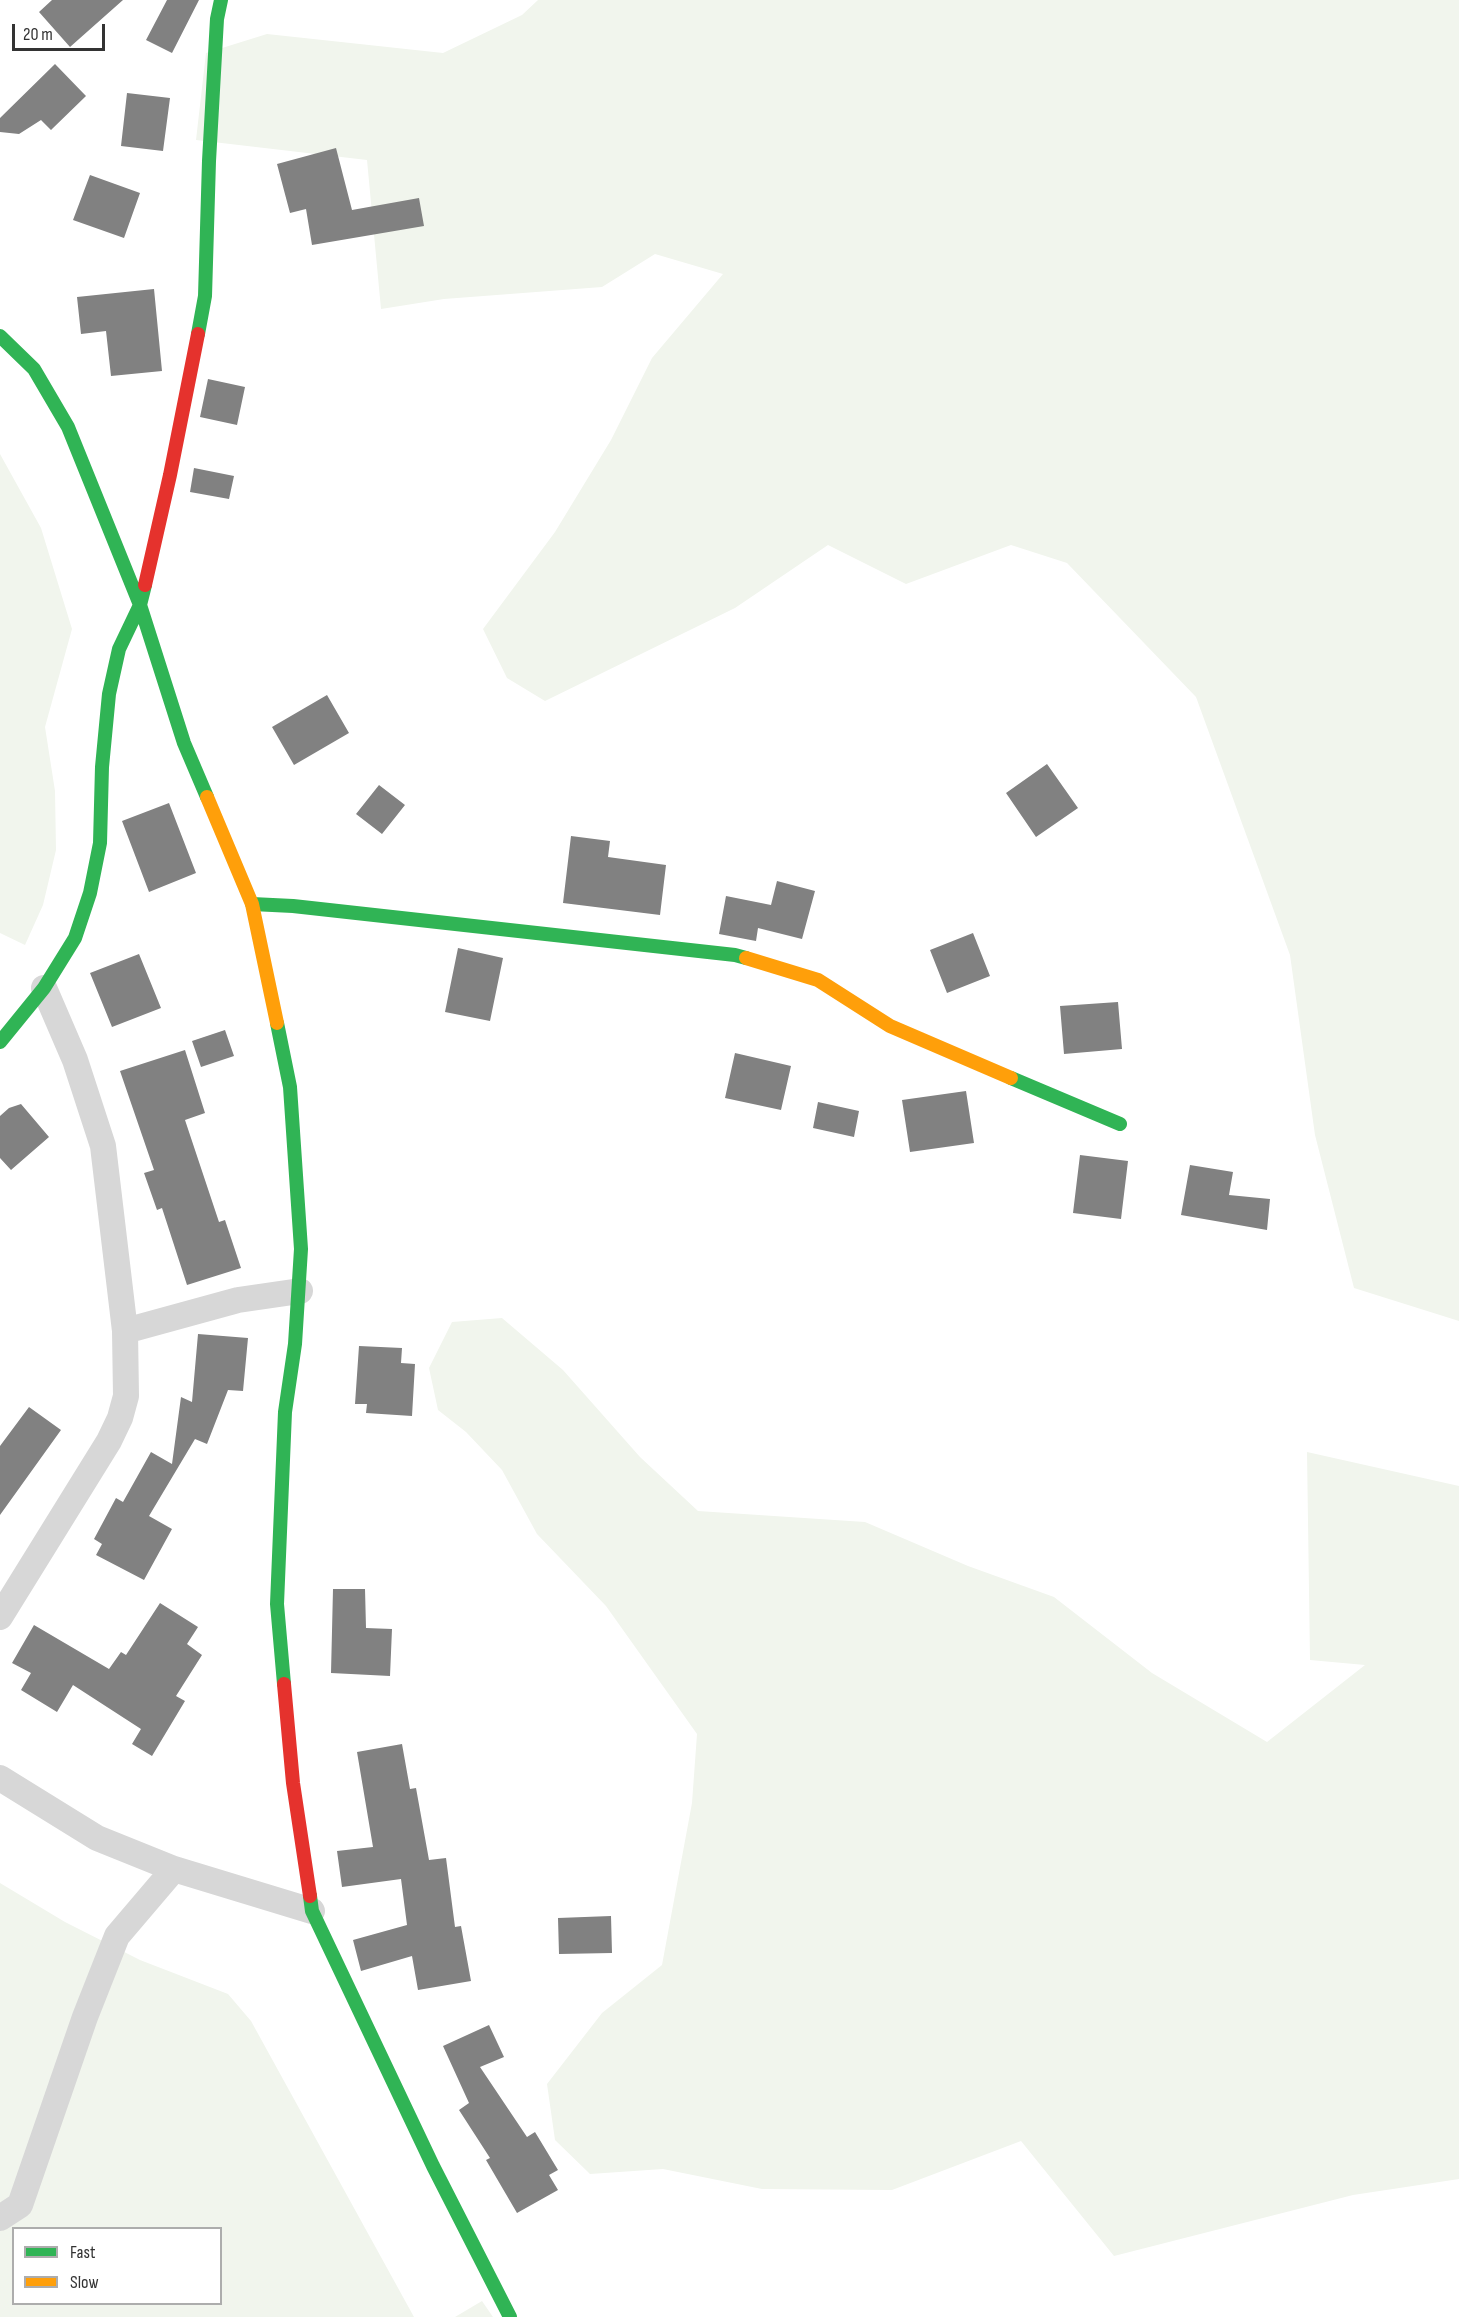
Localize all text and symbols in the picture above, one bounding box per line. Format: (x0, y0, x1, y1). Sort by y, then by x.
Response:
scale bar (15, 12, 108, 50)
text: 20 m (23, 24, 53, 45)
legend (12, 2227, 222, 2305)
text: Fast (70, 2242, 95, 2263)
text: Slow (70, 2272, 99, 2293)

